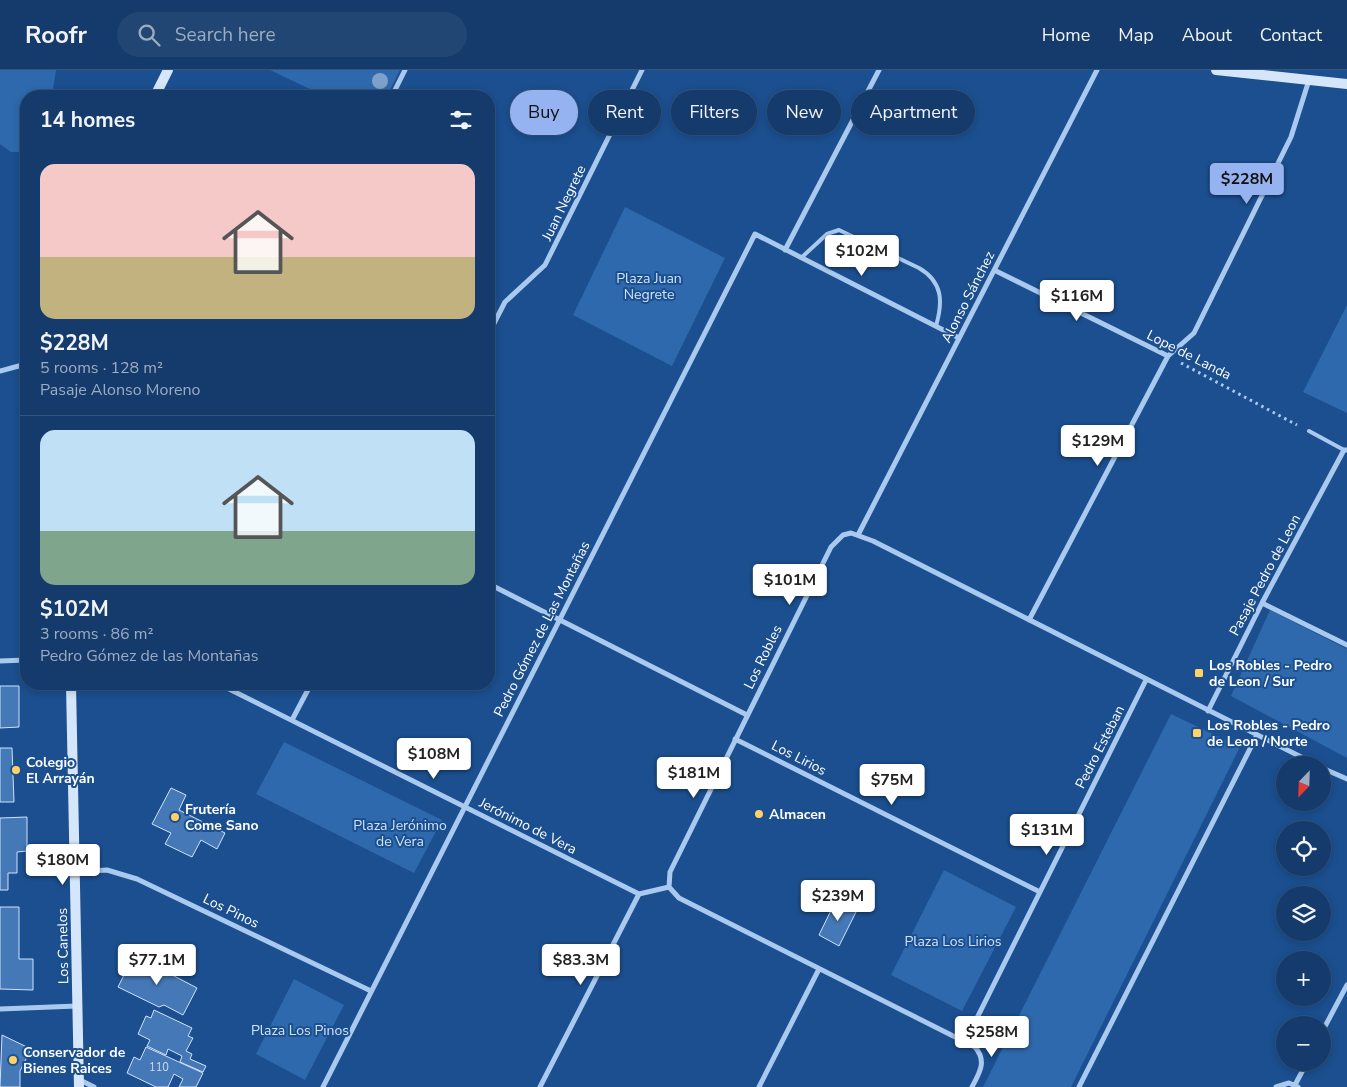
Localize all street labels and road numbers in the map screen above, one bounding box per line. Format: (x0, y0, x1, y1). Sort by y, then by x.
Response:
street label: Juan Negrete (537, 162, 591, 245)
street label: Alonso Sánchez (937, 247, 999, 346)
street label: Lope de Landa (1144, 326, 1234, 384)
street label: Pasaje Pedro de Leon (1225, 511, 1305, 639)
street label: Pedro Gómez de Las Montañas (489, 538, 595, 720)
street label: Los Robles (739, 622, 787, 692)
street label: Pedro Esteban (1071, 702, 1129, 792)
street label: Los Lirios (768, 736, 830, 780)
street label: Jerónimo de Vera (475, 793, 580, 859)
street label: Los Pinos (200, 889, 262, 933)
street label: Los Canelos (53, 907, 73, 984)

